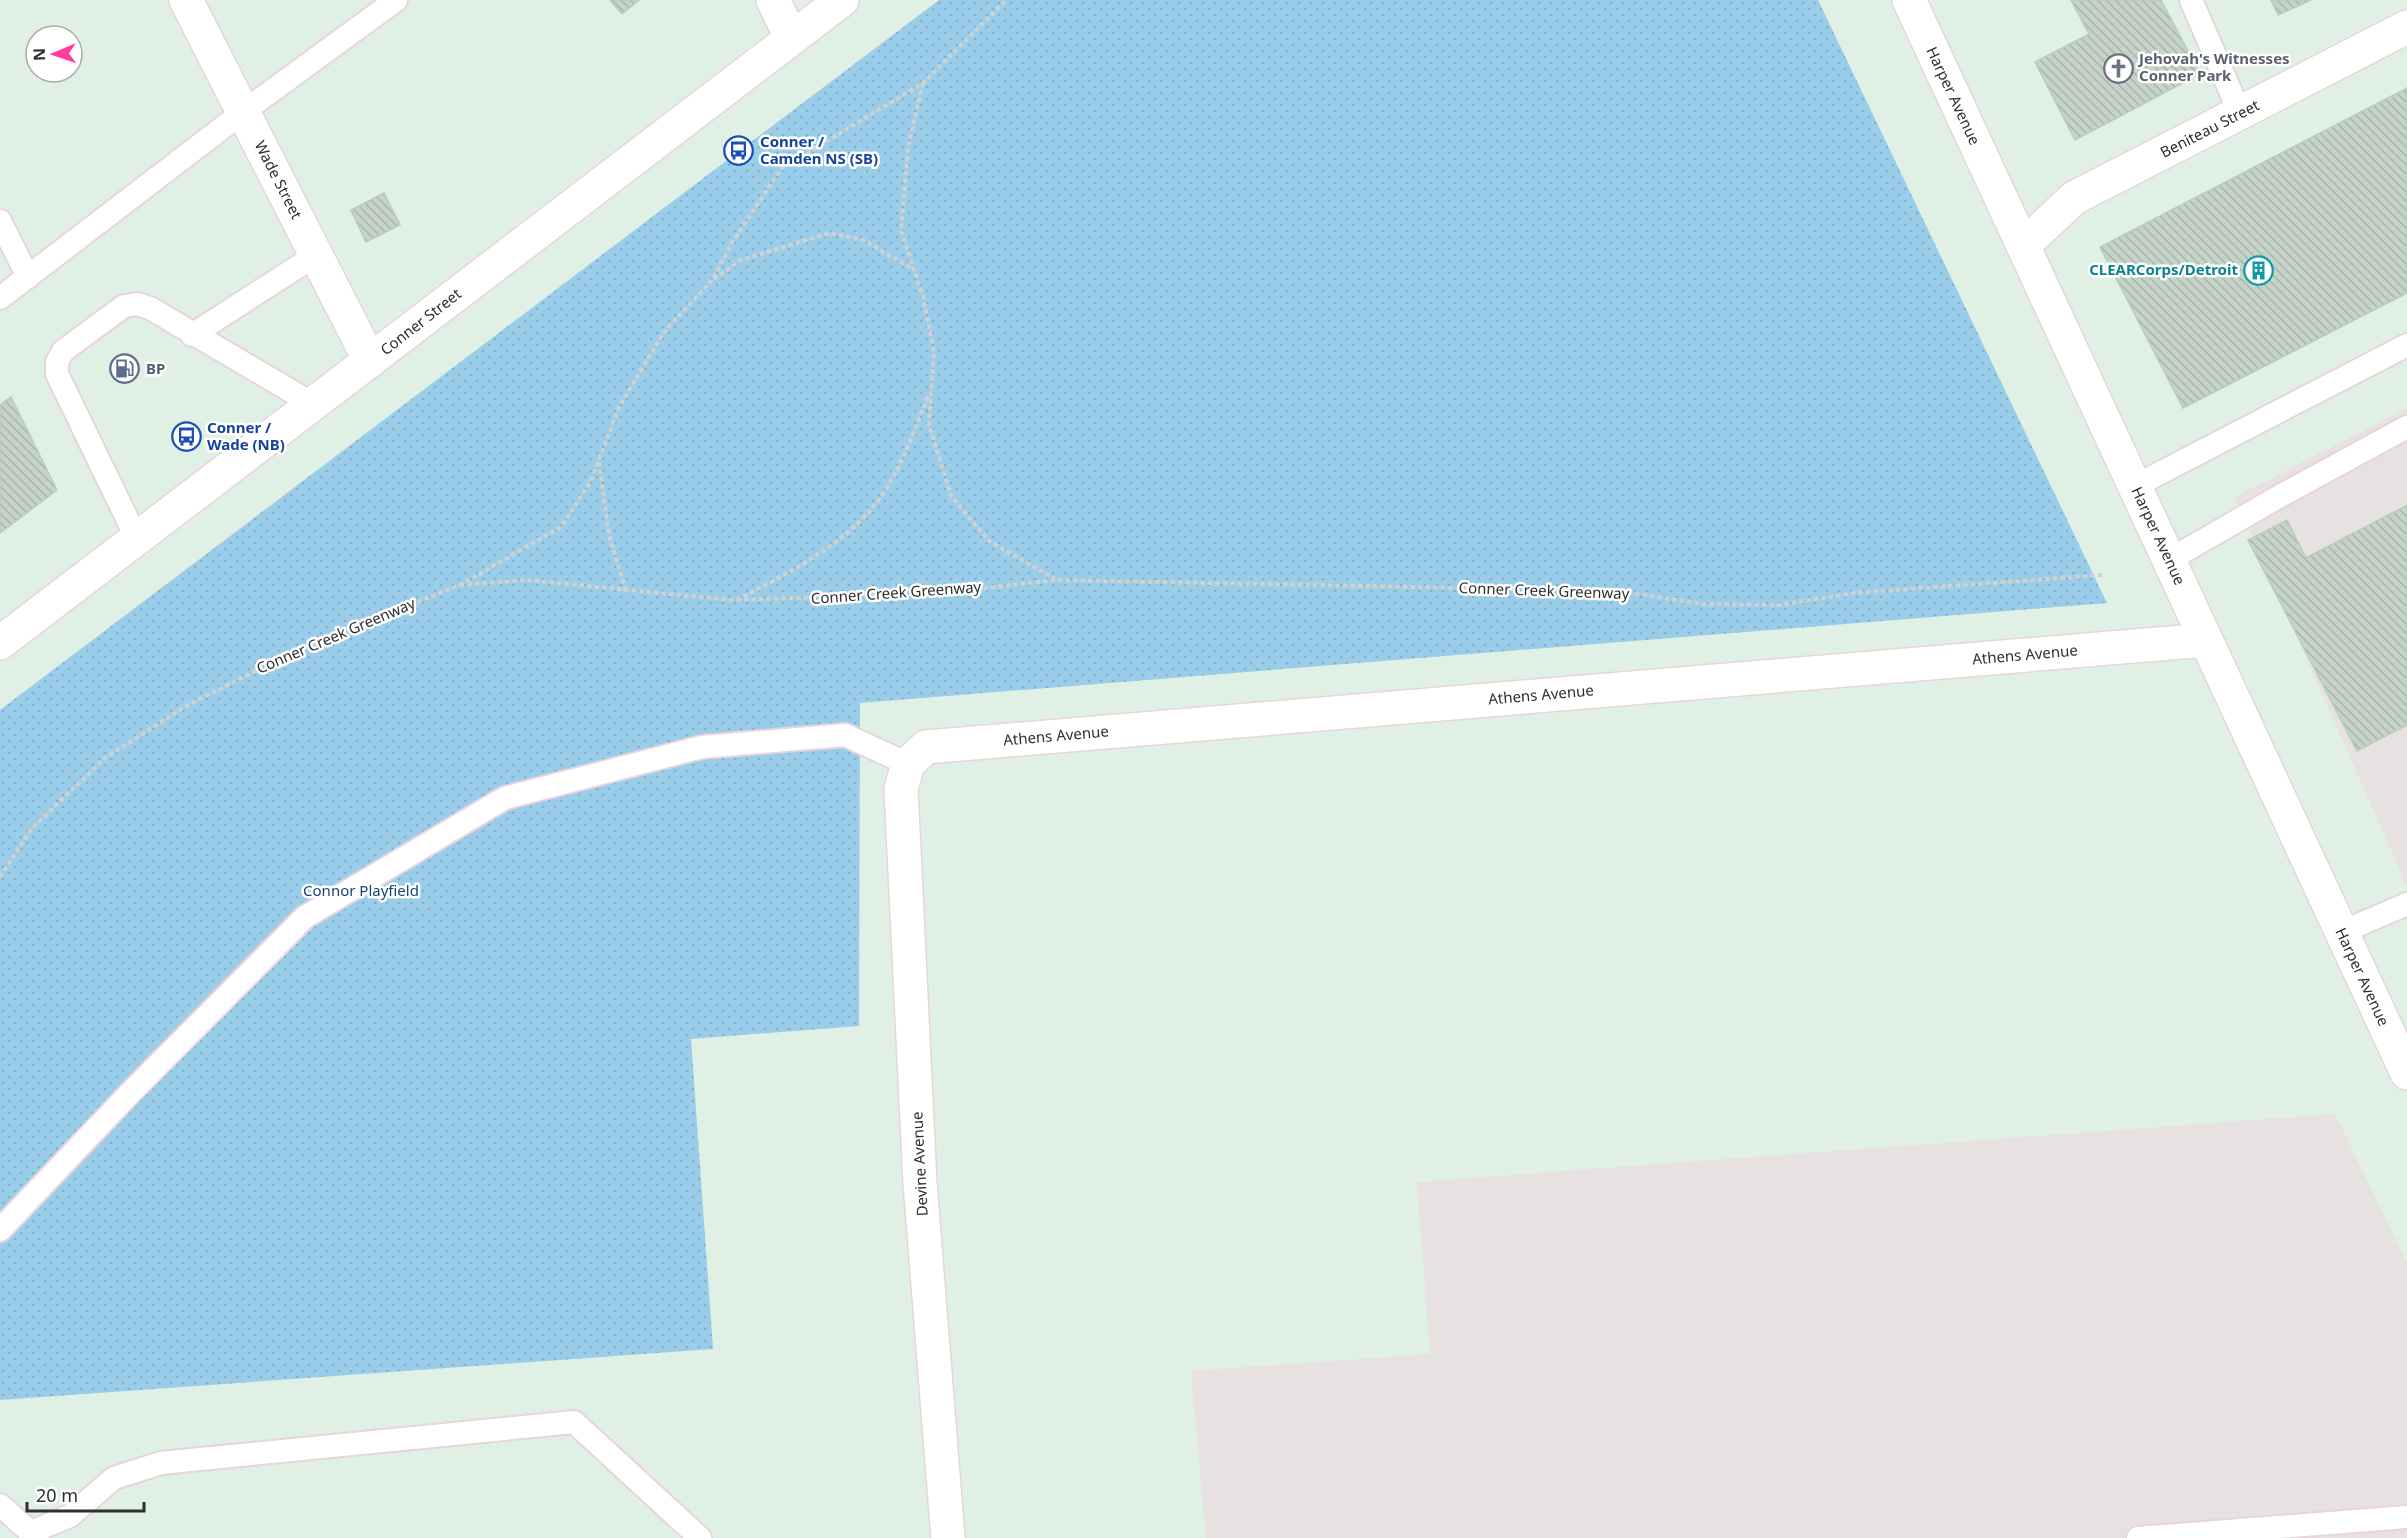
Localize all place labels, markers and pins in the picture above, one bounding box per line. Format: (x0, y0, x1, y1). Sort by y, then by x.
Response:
place label: Jehovah's Witnesses Conner Park (2137, 48, 2290, 85)
church icon: Jehovah's Witnesses Conner Park (2102, 52, 2134, 84)
place label: Conner / Camden NS (SB) (760, 131, 878, 168)
bus stop icon: Conner / Camden NS (SB) (723, 135, 755, 167)
building icon: CLEARCorps/Detroit (2243, 254, 2275, 286)
place label: CLEARCorps/Detroit (2089, 259, 2238, 279)
fuel station icon: BP (109, 353, 141, 385)
place label: BP (146, 358, 165, 378)
place label: Conner / Wade (NB) (207, 417, 285, 454)
bus stop icon: Conner / Wade (NB) (170, 421, 202, 453)

